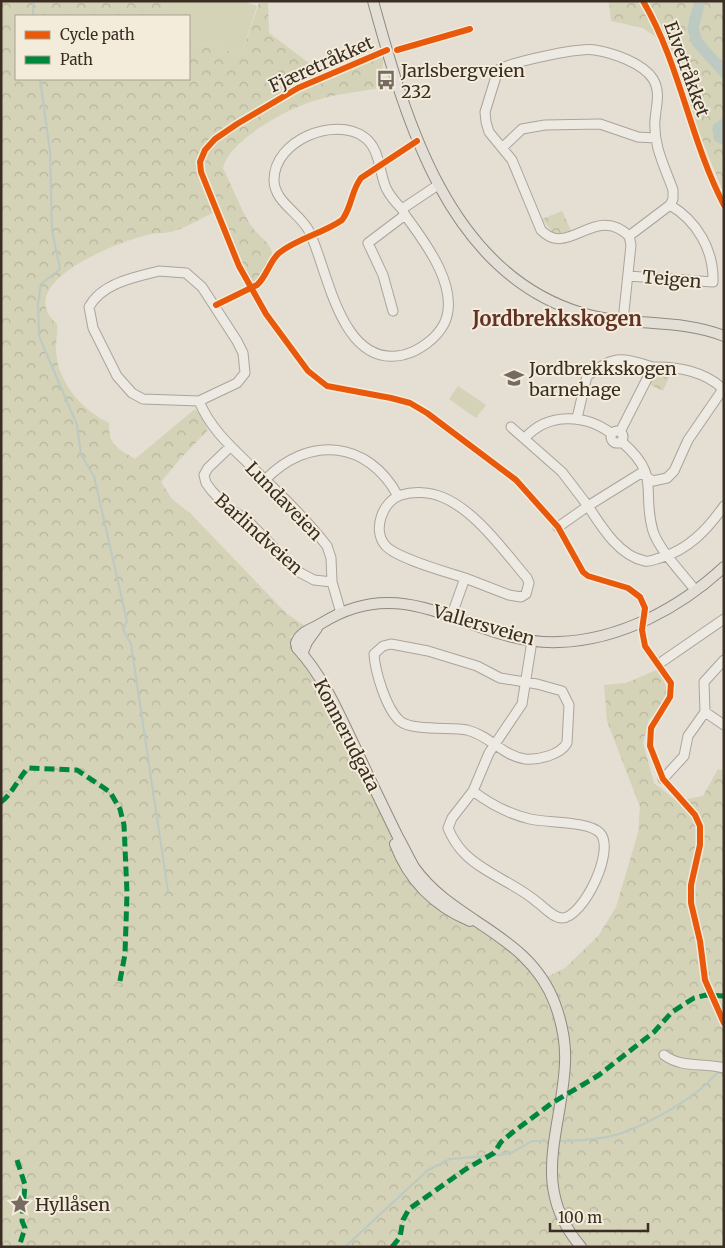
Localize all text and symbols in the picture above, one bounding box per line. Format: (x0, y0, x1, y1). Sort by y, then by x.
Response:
legend (15, 15, 190, 80)
street label: Elvetråkket (659, 18, 715, 120)
text: Cycle path (60, 25, 135, 44)
street label: Fjæretråkket (265, 31, 377, 97)
text: Path (60, 50, 93, 69)
place label: Jarlsbergveien 232 (400, 59, 525, 103)
bus stop icon: Jarlsbergveien 232 (375, 69, 397, 91)
street label: Teigen (642, 265, 702, 293)
district label: Jordbrekkskogen (471, 306, 642, 331)
place label: Jordbrekkskogen barnehage (528, 357, 677, 401)
school or university icon: Jordbrekkskogen barnehage (503, 367, 525, 389)
street label: Lundaveien (241, 457, 327, 545)
street label: Barlindveien (210, 488, 308, 580)
street label: Vallersveien (430, 599, 537, 650)
street label: Konnerudgata (309, 675, 385, 796)
place icon: Hyllåsen (9, 1193, 31, 1215)
place label: Hyllåsen (35, 1193, 110, 1216)
scale bar (550, 1200, 648, 1232)
text: 100 m (558, 1208, 602, 1227)

